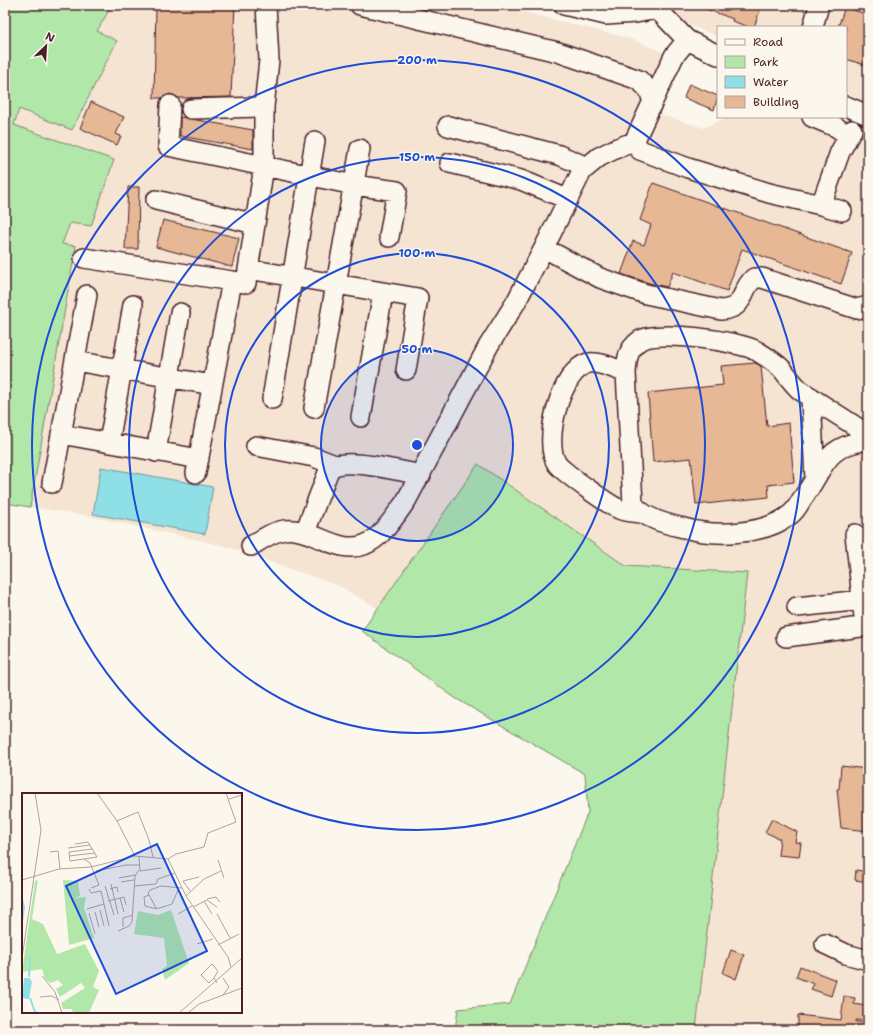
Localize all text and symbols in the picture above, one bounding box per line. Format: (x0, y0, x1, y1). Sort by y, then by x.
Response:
north arrow (26, 26, 66, 66)
legend (717, 26, 847, 118)
text: N (43, 29, 57, 46)
text: Road (753, 34, 784, 50)
text: 200 m (397, 52, 437, 68)
text: Park (753, 54, 779, 70)
text: Water (753, 74, 789, 90)
text: Building (753, 94, 799, 110)
text: 150 m (399, 149, 435, 165)
text: 100 m (399, 245, 436, 261)
text: 50 m (402, 341, 433, 357)
centre of rings (410, 438, 424, 452)
inset map (22, 793, 242, 1013)

